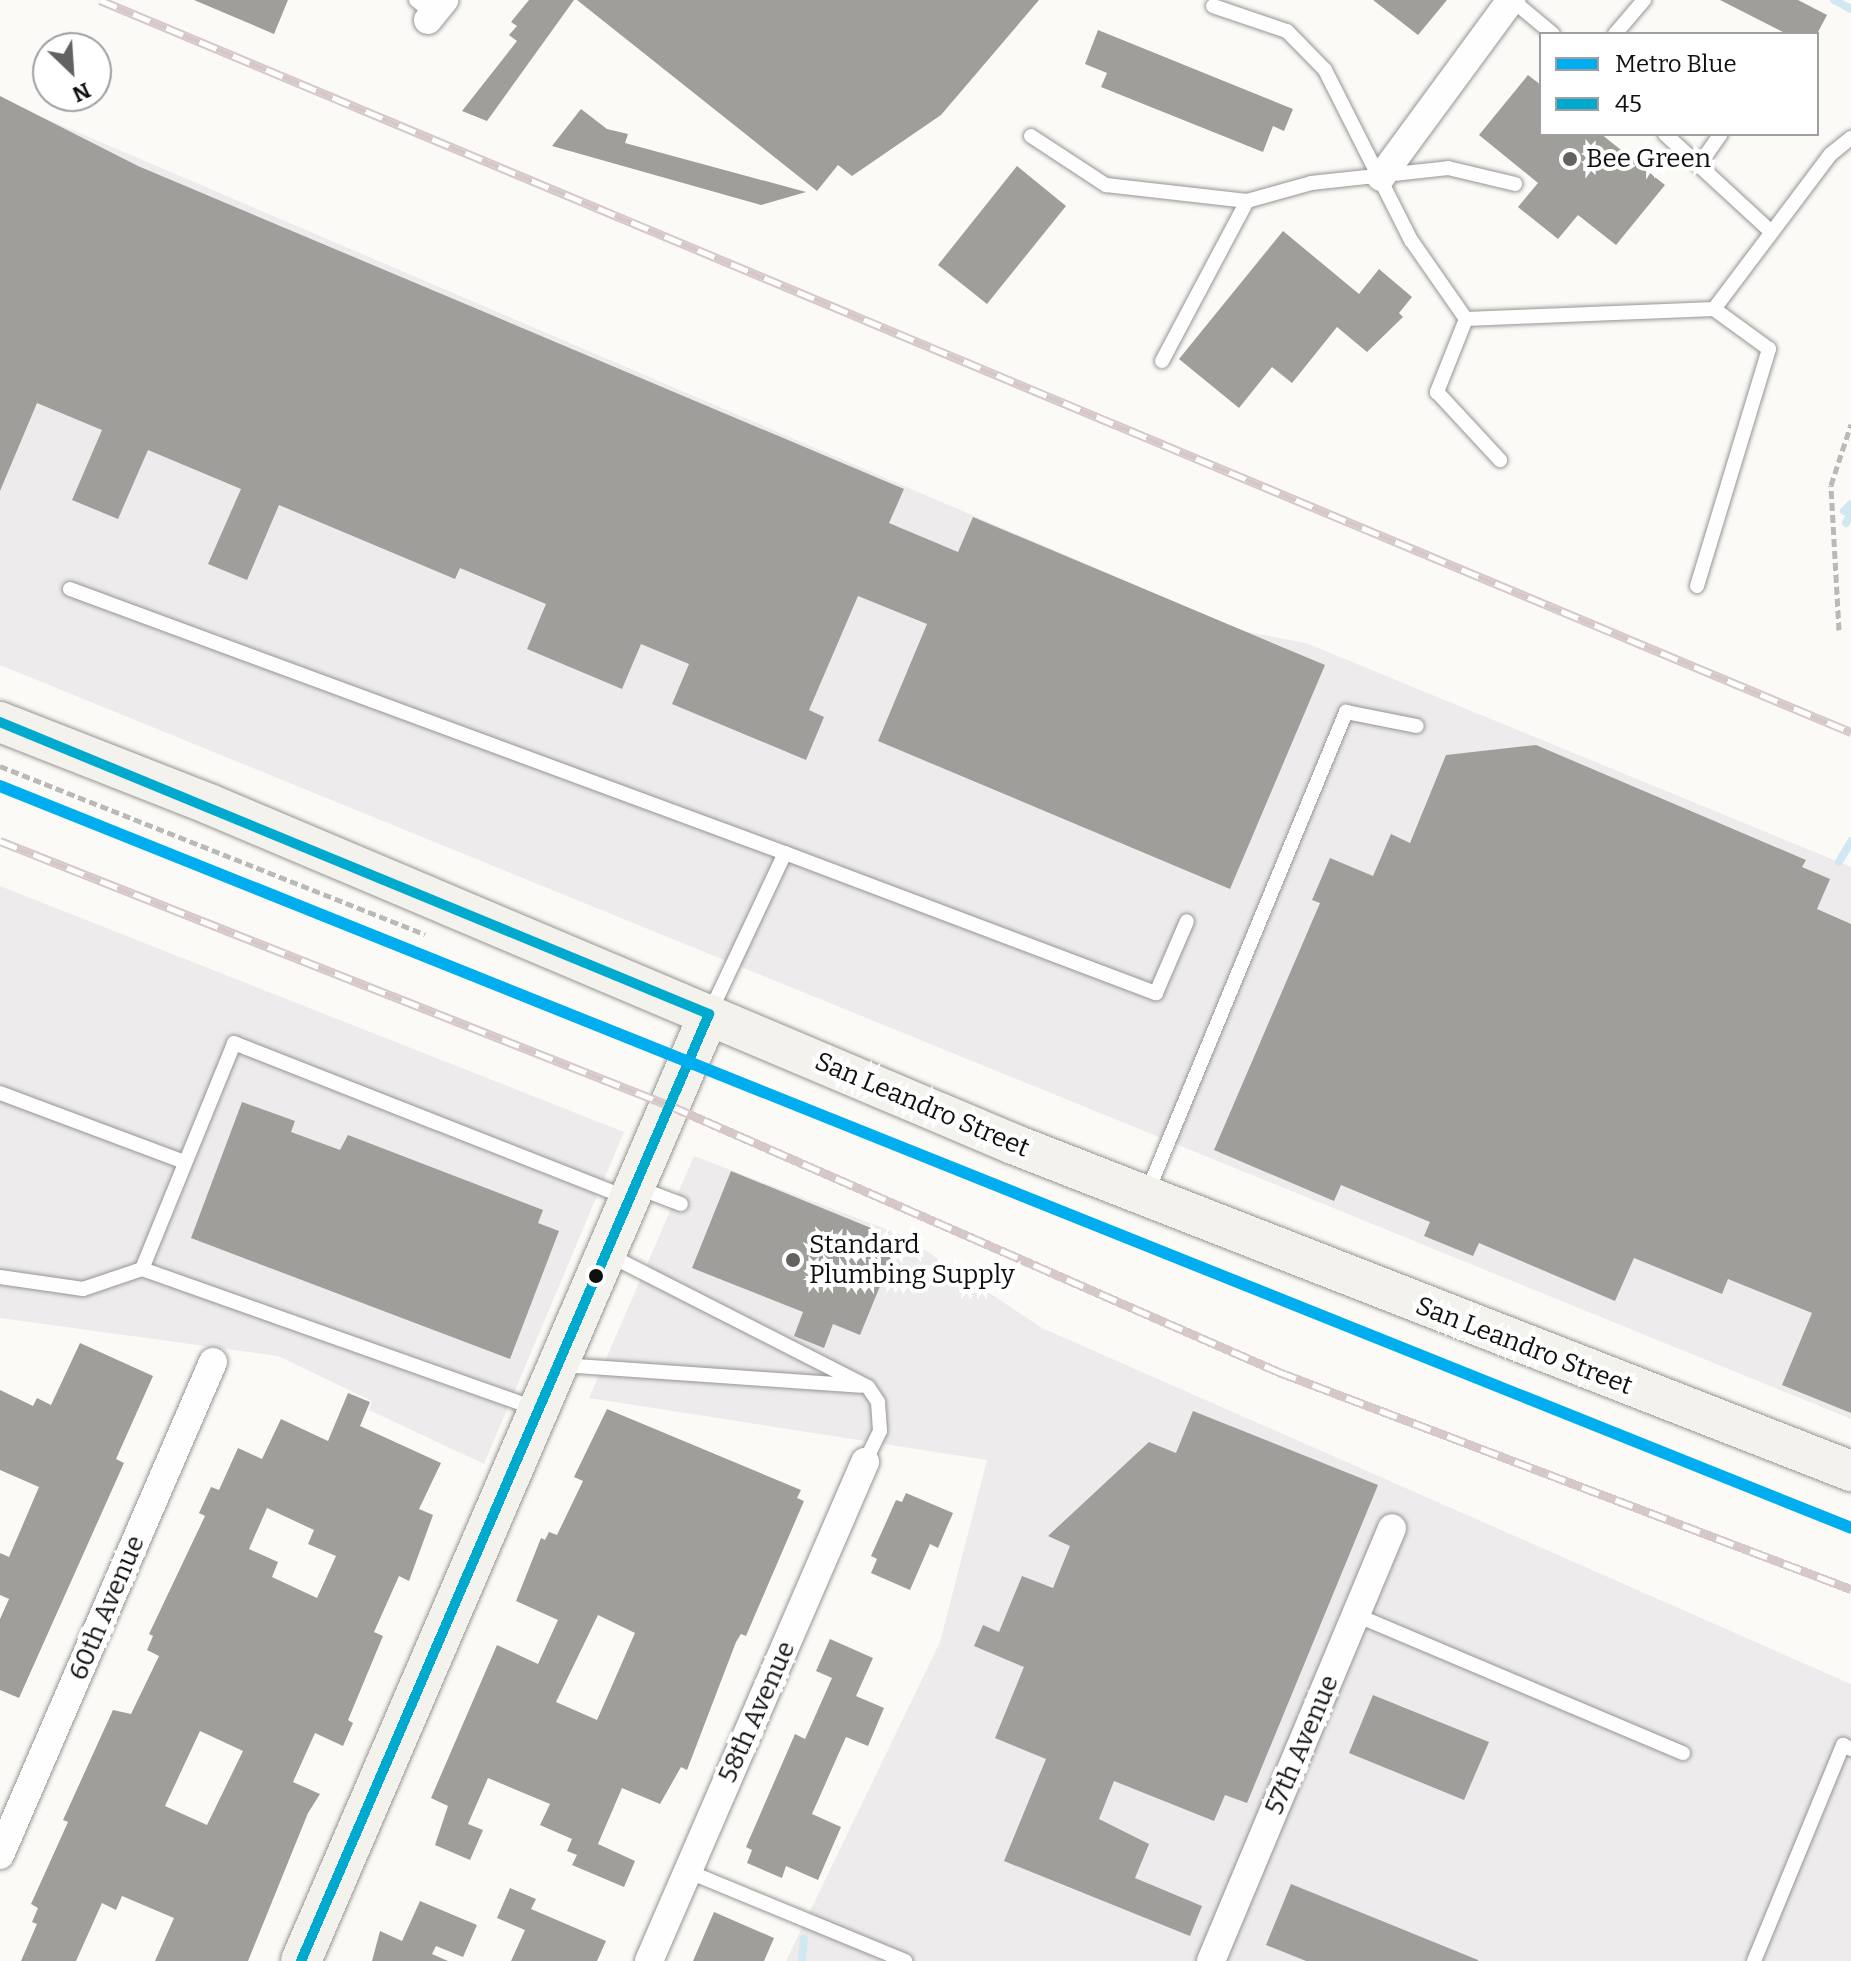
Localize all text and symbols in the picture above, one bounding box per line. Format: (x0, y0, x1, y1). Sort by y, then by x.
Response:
north arrow (32, 32, 112, 112)
legend (1539, 32, 1819, 136)
text: Metro Blue (1615, 50, 1737, 78)
text: N (68, 77, 95, 108)
text: 45 (1615, 90, 1642, 118)
place label: Bee Green (1586, 143, 1711, 175)
marker: Bee Green (1561, 150, 1579, 168)
street label: San Leandro Street (810, 1046, 1034, 1164)
place label: Standard Plumbing Supply (809, 1229, 1015, 1290)
marker: Standard Plumbing Supply (784, 1251, 802, 1269)
unlabelled marker (588, 1268, 604, 1284)
street label: San Leandro Street (1411, 1290, 1637, 1402)
street label: 60th Avenue (63, 1531, 151, 1685)
street label: 58th Avenue (712, 1637, 802, 1787)
street label: 57th Avenue (1259, 1671, 1345, 1819)

